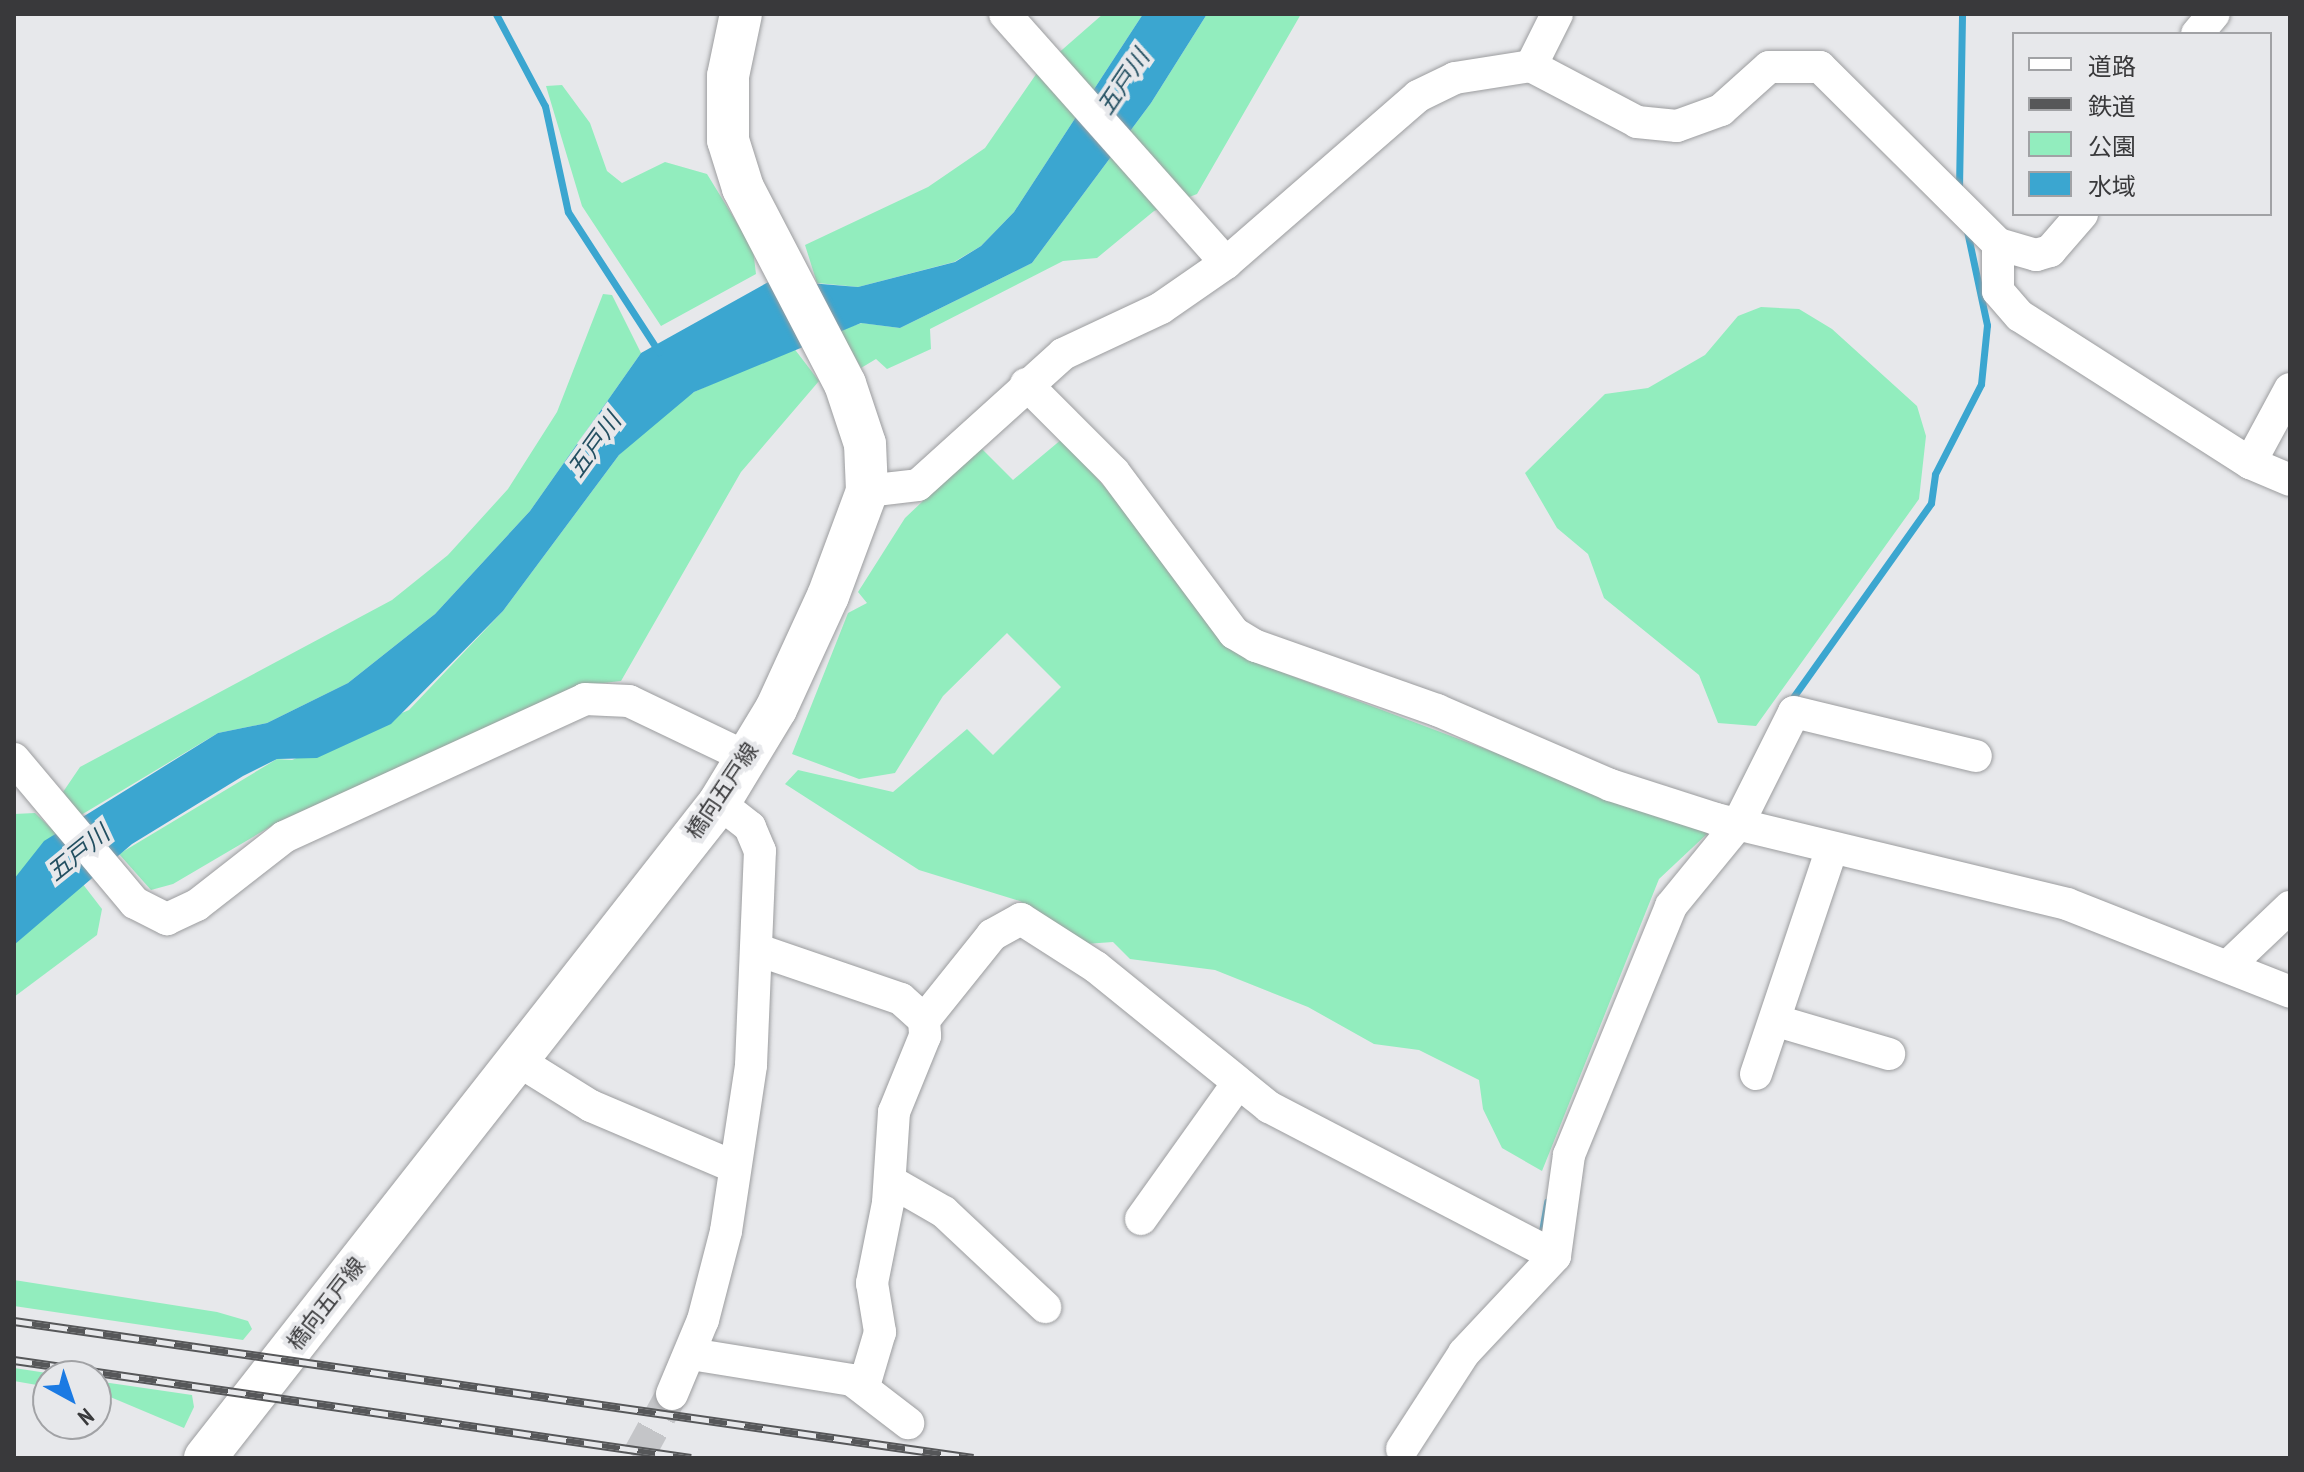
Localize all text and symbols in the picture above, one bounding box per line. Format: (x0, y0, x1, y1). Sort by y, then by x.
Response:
legend (2012, 32, 2272, 216)
water label: 五戸川 (1091, 44, 1155, 120)
text: 道路 (2088, 51, 2136, 82)
text: 鉄道 (2088, 91, 2136, 122)
text: 公園 (2088, 131, 2136, 162)
text: 水域 (2088, 171, 2136, 202)
water label: 五戸川 (561, 407, 627, 483)
street label: 橋向五戸線 (680, 738, 764, 844)
water label: 五戸川 (41, 819, 115, 887)
street label: 橋向五戸線 (282, 1253, 370, 1355)
north arrow (32, 1360, 112, 1440)
text: N (73, 1402, 100, 1431)

